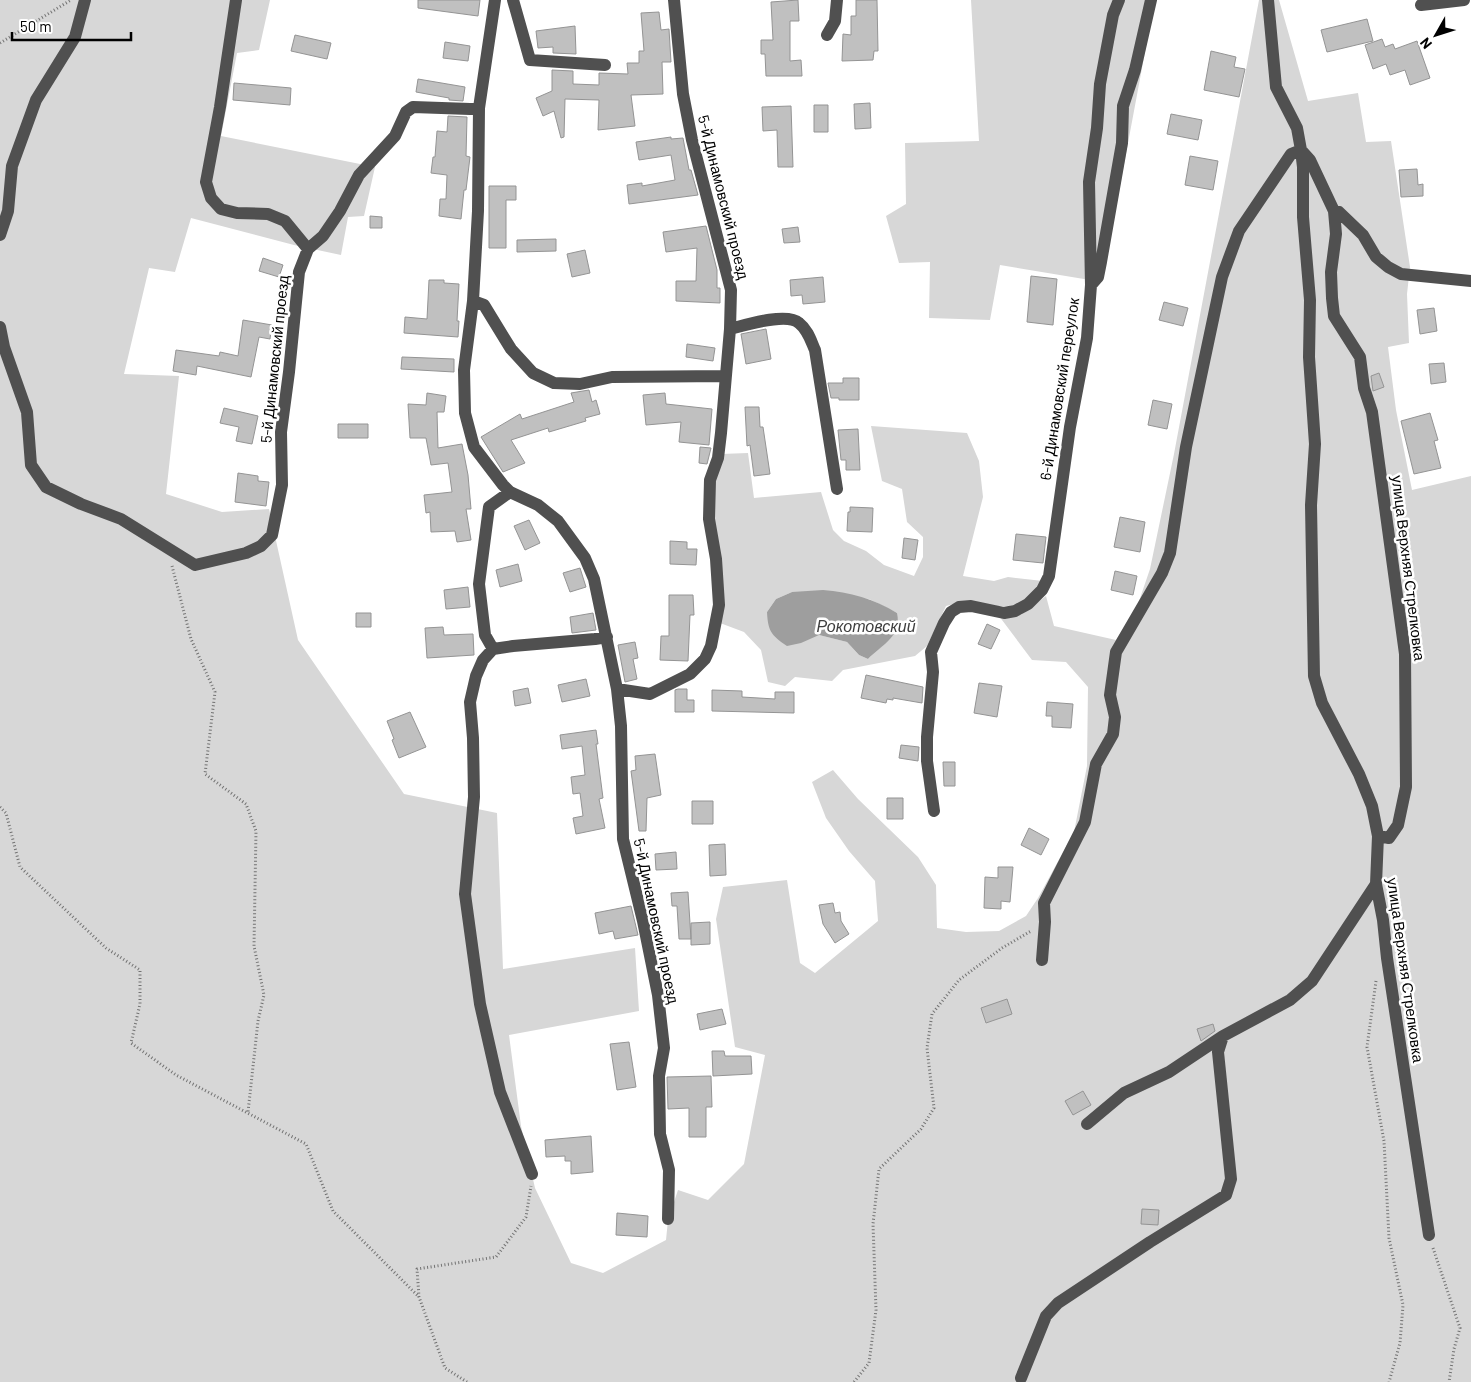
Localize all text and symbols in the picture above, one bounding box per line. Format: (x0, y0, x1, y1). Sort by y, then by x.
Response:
scale bar (12, 10, 131, 42)
north arrow (1411, 10, 1461, 60)
text: 50 m (20, 17, 52, 35)
text: N (1416, 35, 1435, 52)
street label: 5-й Динамовский проезд (695, 113, 753, 281)
street label: 5-й Динамовский проезд (256, 274, 292, 444)
street label: 6-й Динамовский переулок (1036, 296, 1082, 481)
street label: улица Верхняя Стрелковка (1389, 474, 1429, 662)
water label: Рокотовский (816, 616, 916, 635)
street label: 5-й Динамовский проезд (631, 837, 683, 1006)
street label: улица Верхняя Стрелковка (1384, 876, 1428, 1064)

